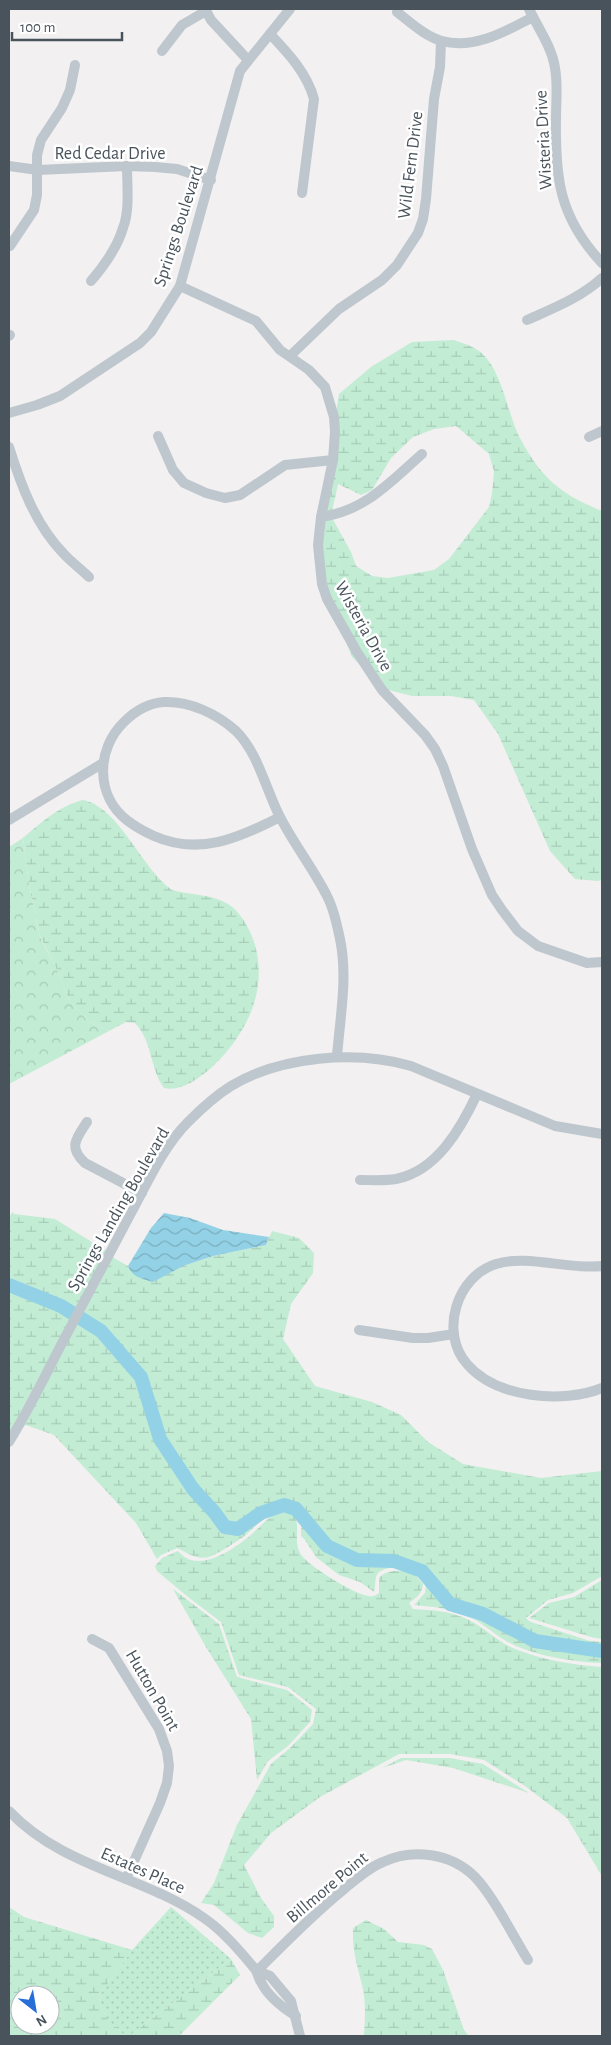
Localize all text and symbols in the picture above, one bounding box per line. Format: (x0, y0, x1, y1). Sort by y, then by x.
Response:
scale bar (12, 10, 122, 42)
text: 100 m (20, 20, 55, 35)
street label: Wisteria Drive (532, 90, 556, 190)
street label: Wild Fern Drive (395, 110, 427, 220)
street label: Red Cedar Drive (55, 145, 165, 163)
street label: Springs Boulevard (151, 164, 207, 289)
street label: Wisteria Drive (331, 578, 395, 674)
street label: Springs Landing Boulevard (65, 1125, 173, 1294)
street label: Hutton Point (122, 1647, 183, 1734)
street label: Estates Place (98, 1844, 187, 1897)
street label: Billmore Point (284, 1849, 372, 1927)
north arrow (10, 1985, 60, 2035)
text: N (33, 2012, 49, 2029)

